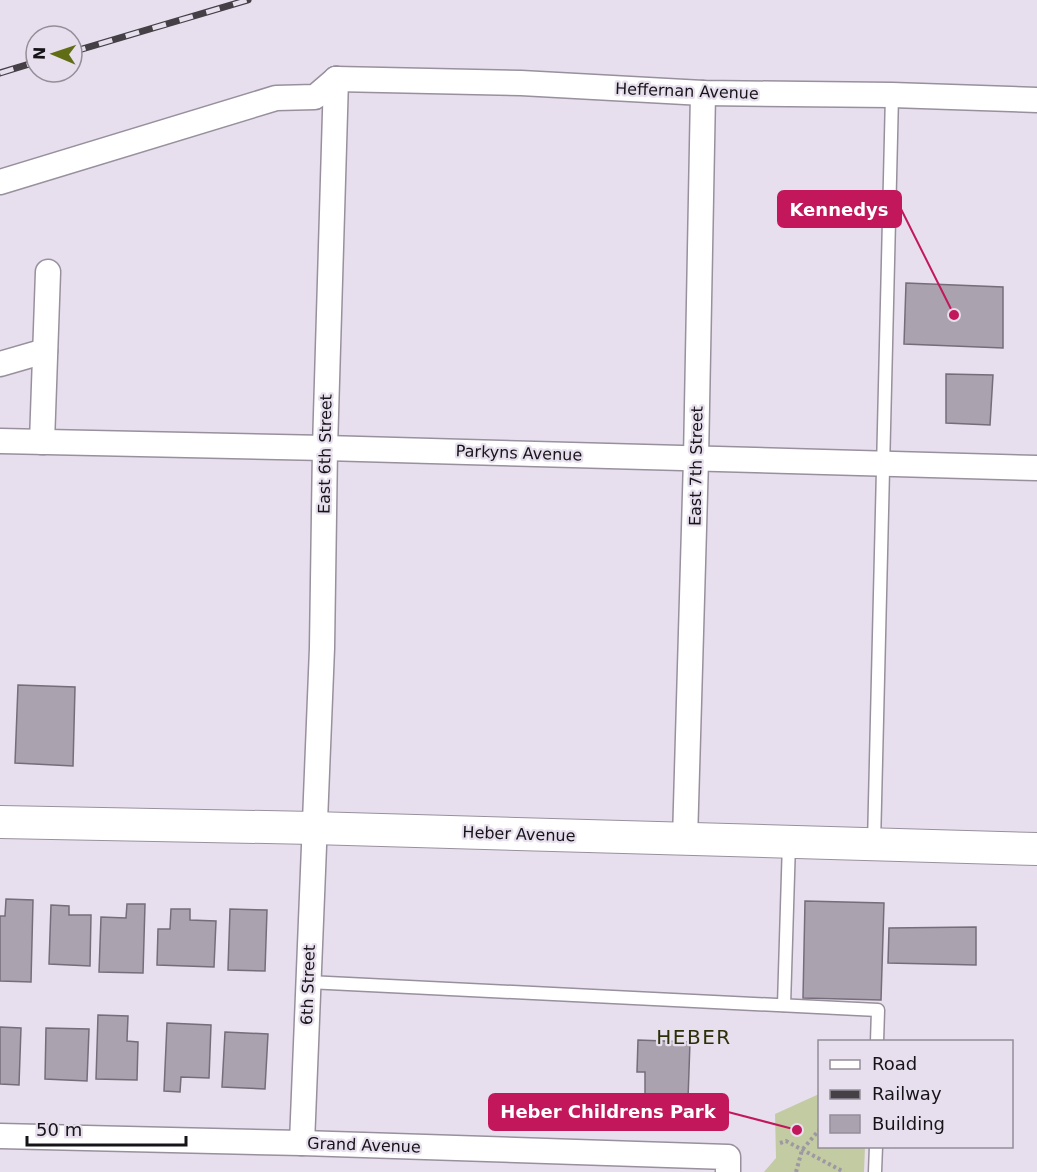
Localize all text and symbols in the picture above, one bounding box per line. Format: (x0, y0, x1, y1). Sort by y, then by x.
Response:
north arrow (24, 24, 84, 84)
text: N (30, 46, 49, 61)
street label: Heffernan Avenue (615, 79, 759, 103)
callout: Kennedys (778, 191, 901, 227)
text: Kennedys (789, 199, 889, 220)
street label: East 6th Street (314, 394, 336, 514)
street label: East 7th Street (685, 406, 707, 526)
street label: Parkyns Avenue (455, 441, 583, 465)
street label: Heber Avenue (462, 823, 576, 845)
street label: 6th Street (297, 945, 319, 1025)
district label: HEBER (656, 1025, 732, 1049)
legend (818, 1040, 1013, 1148)
text: Road (872, 1053, 917, 1074)
text: Railway (872, 1083, 942, 1104)
callout: Heber Childrens Park (489, 1094, 728, 1130)
text: Heber Childrens Park (500, 1101, 717, 1122)
scale bar (27, 1109, 186, 1147)
text: Building (872, 1113, 945, 1134)
text: 50 m (36, 1119, 82, 1140)
street label: Grand Avenue (307, 1134, 421, 1156)

